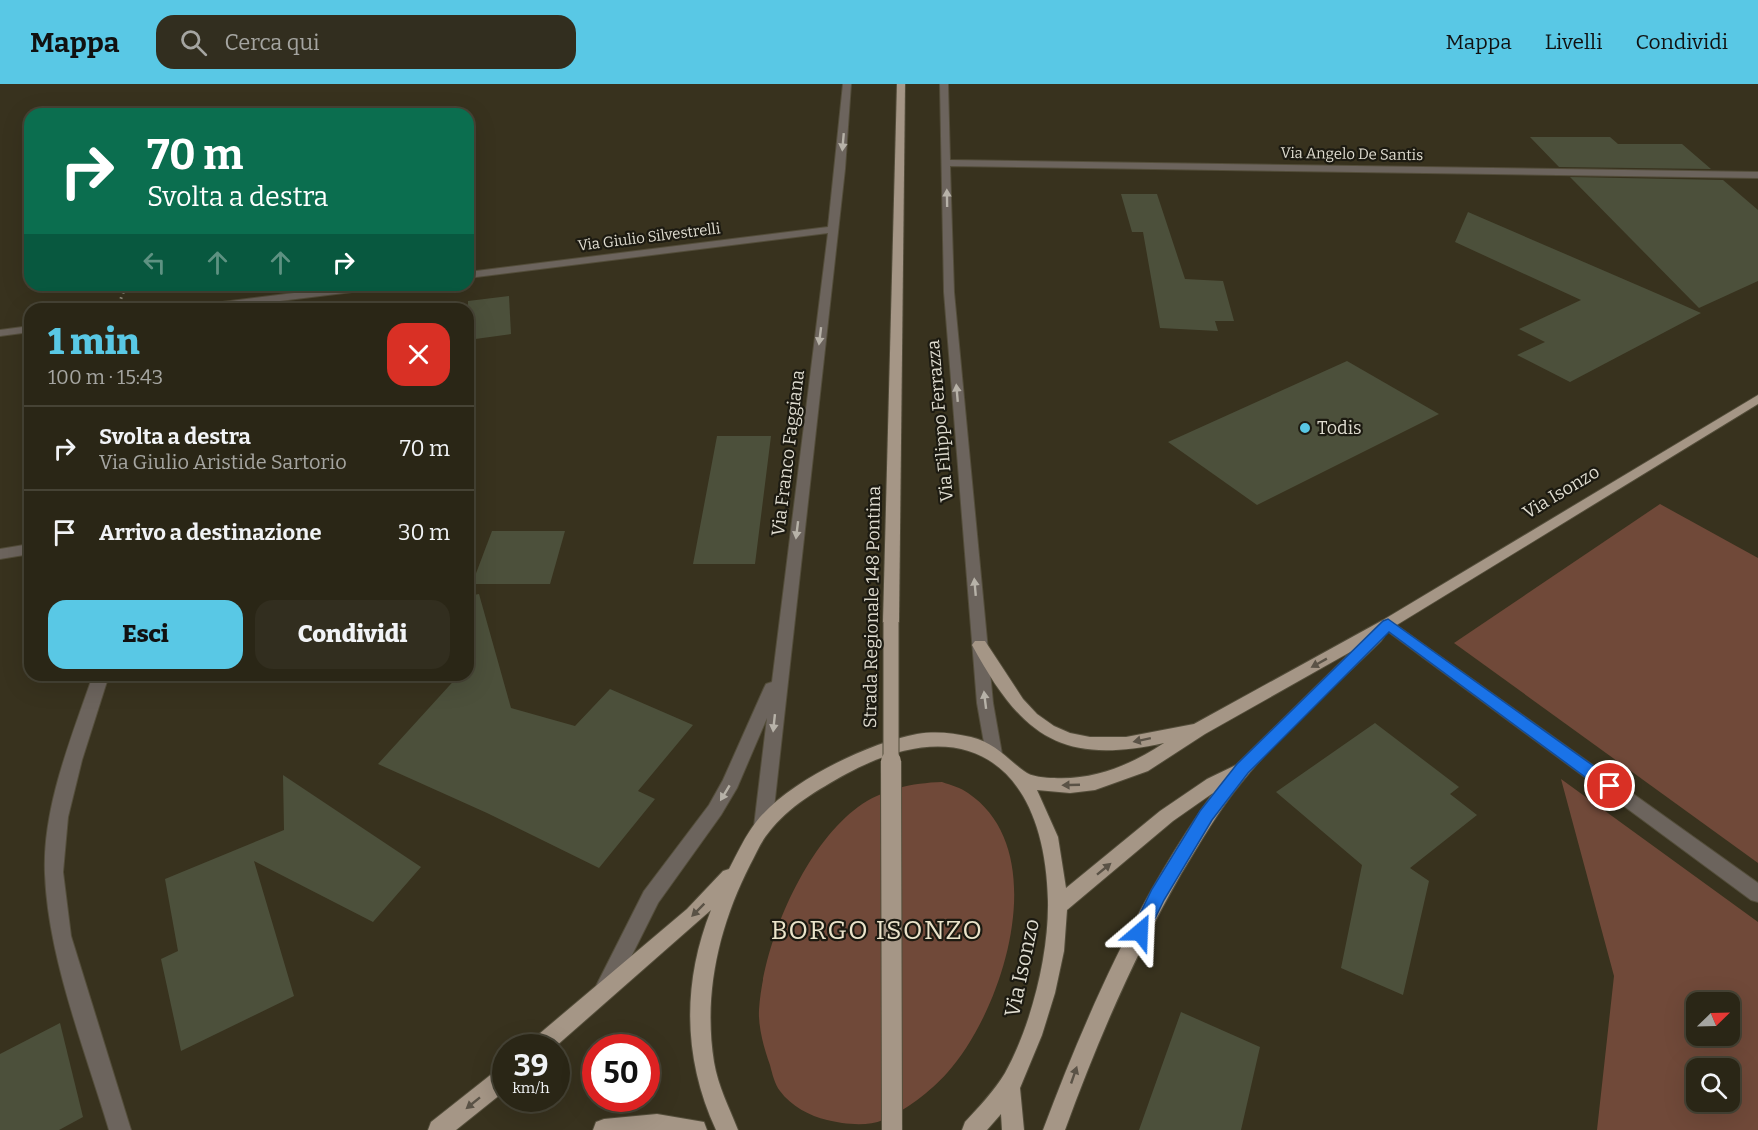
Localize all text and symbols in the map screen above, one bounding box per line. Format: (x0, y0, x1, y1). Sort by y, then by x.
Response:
search box (156, 15, 576, 69)
text: Mappa (30, 26, 120, 59)
icon: search (177, 26, 210, 59)
text: Cerca qui (225, 29, 320, 56)
text: Mappa (1445, 29, 1512, 55)
text: Livelli (1545, 29, 1602, 55)
text: Condividi (1635, 29, 1728, 55)
text: 70 m (147, 130, 243, 180)
icon: right (48, 132, 126, 210)
one-way arrow (838, 133, 847, 152)
street label: Via Angelo De Santis (1281, 144, 1423, 164)
text: Svolta a destra (147, 181, 328, 213)
one-way arrow (942, 189, 951, 208)
street label: Via Giulio Silvestrelli (577, 219, 722, 255)
icon: left (138, 246, 171, 279)
icon: ahead (201, 246, 234, 279)
icon: ahead (264, 246, 297, 279)
icon: right (327, 246, 360, 279)
text: 1 min (48, 320, 140, 364)
button: close (387, 323, 450, 386)
one-way arrow (816, 327, 825, 346)
street label: Via Filippo Ferrazza (922, 339, 958, 503)
text: 100 m · 15:43 (48, 365, 163, 389)
street label: Via Franco Faggiana (767, 369, 809, 537)
one-way arrow (953, 383, 962, 402)
place label: Todis (1317, 417, 1362, 439)
marker: Todis (1298, 421, 1312, 435)
text: Svolta a destra (99, 423, 251, 450)
icon: right (48, 432, 81, 465)
text: 70 m (400, 435, 450, 462)
text: Via Giulio Aristide Sartorio (99, 450, 347, 474)
street label: Via Isonzo (1519, 461, 1603, 523)
street label: Strada Regionale 148 Pontina (859, 485, 885, 728)
icon: arrive (48, 516, 81, 549)
text: Arrivo a destinazione (99, 519, 322, 546)
text: 30 m (398, 519, 450, 546)
one-way arrow (792, 520, 802, 539)
one-way arrow (970, 578, 980, 597)
button: Esci (48, 600, 243, 669)
button: Condividi (255, 600, 450, 669)
one-way arrow (1310, 658, 1327, 668)
one-way arrow (981, 690, 990, 709)
one-way arrow (769, 714, 779, 733)
one-way arrow (1133, 736, 1151, 746)
pin (1584, 760, 1635, 811)
icon: arrive (1593, 769, 1626, 802)
one-way arrow (1061, 780, 1080, 789)
one-way arrow (720, 785, 730, 802)
one-way arrow (1096, 863, 1112, 876)
position arrow (1108, 900, 1172, 964)
one-way arrow (691, 903, 705, 917)
district label: BORGO ISONZO (771, 915, 983, 946)
street label: Via Isonzo (999, 916, 1045, 1020)
north arrow (1686, 992, 1740, 1046)
map controls (1686, 992, 1740, 1112)
speed limit sign: 50 (582, 1034, 660, 1112)
text: 39 (513, 1048, 549, 1084)
button: search (1686, 1058, 1740, 1112)
one-way arrow (1069, 1066, 1079, 1084)
text: km/h (512, 1079, 550, 1097)
one-way arrow (465, 1096, 480, 1109)

